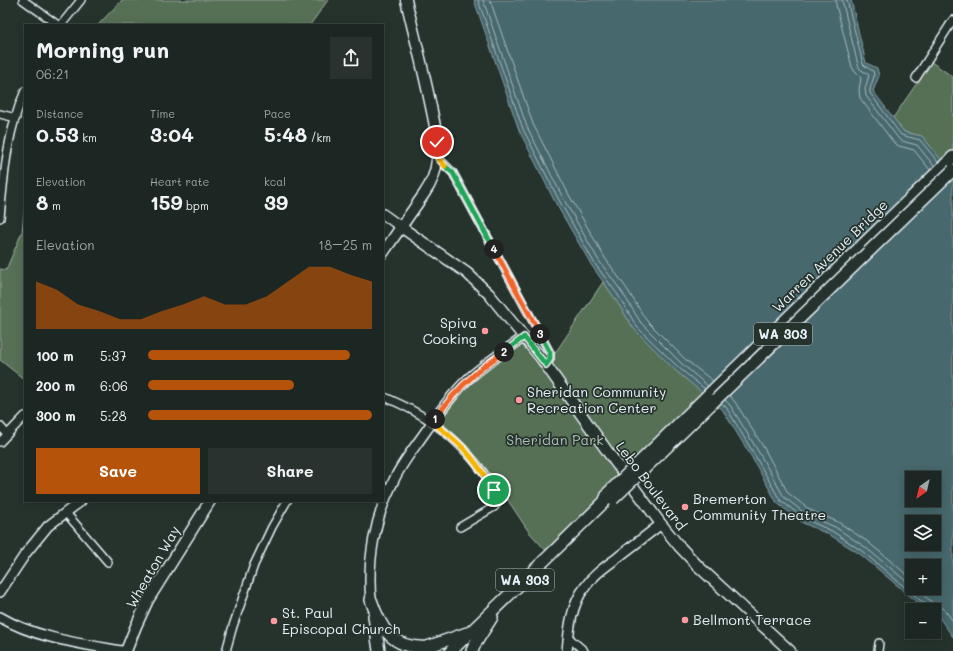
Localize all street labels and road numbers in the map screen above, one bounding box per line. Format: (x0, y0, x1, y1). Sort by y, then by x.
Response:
street label: Warren Avenue Bridge (767, 195, 892, 316)
road number: WA 303 (754, 323, 812, 345)
street label: Lebo Boulevard (612, 437, 691, 534)
street label: Wheaton Way (121, 522, 184, 612)
road number: WA 303 (496, 569, 554, 591)

